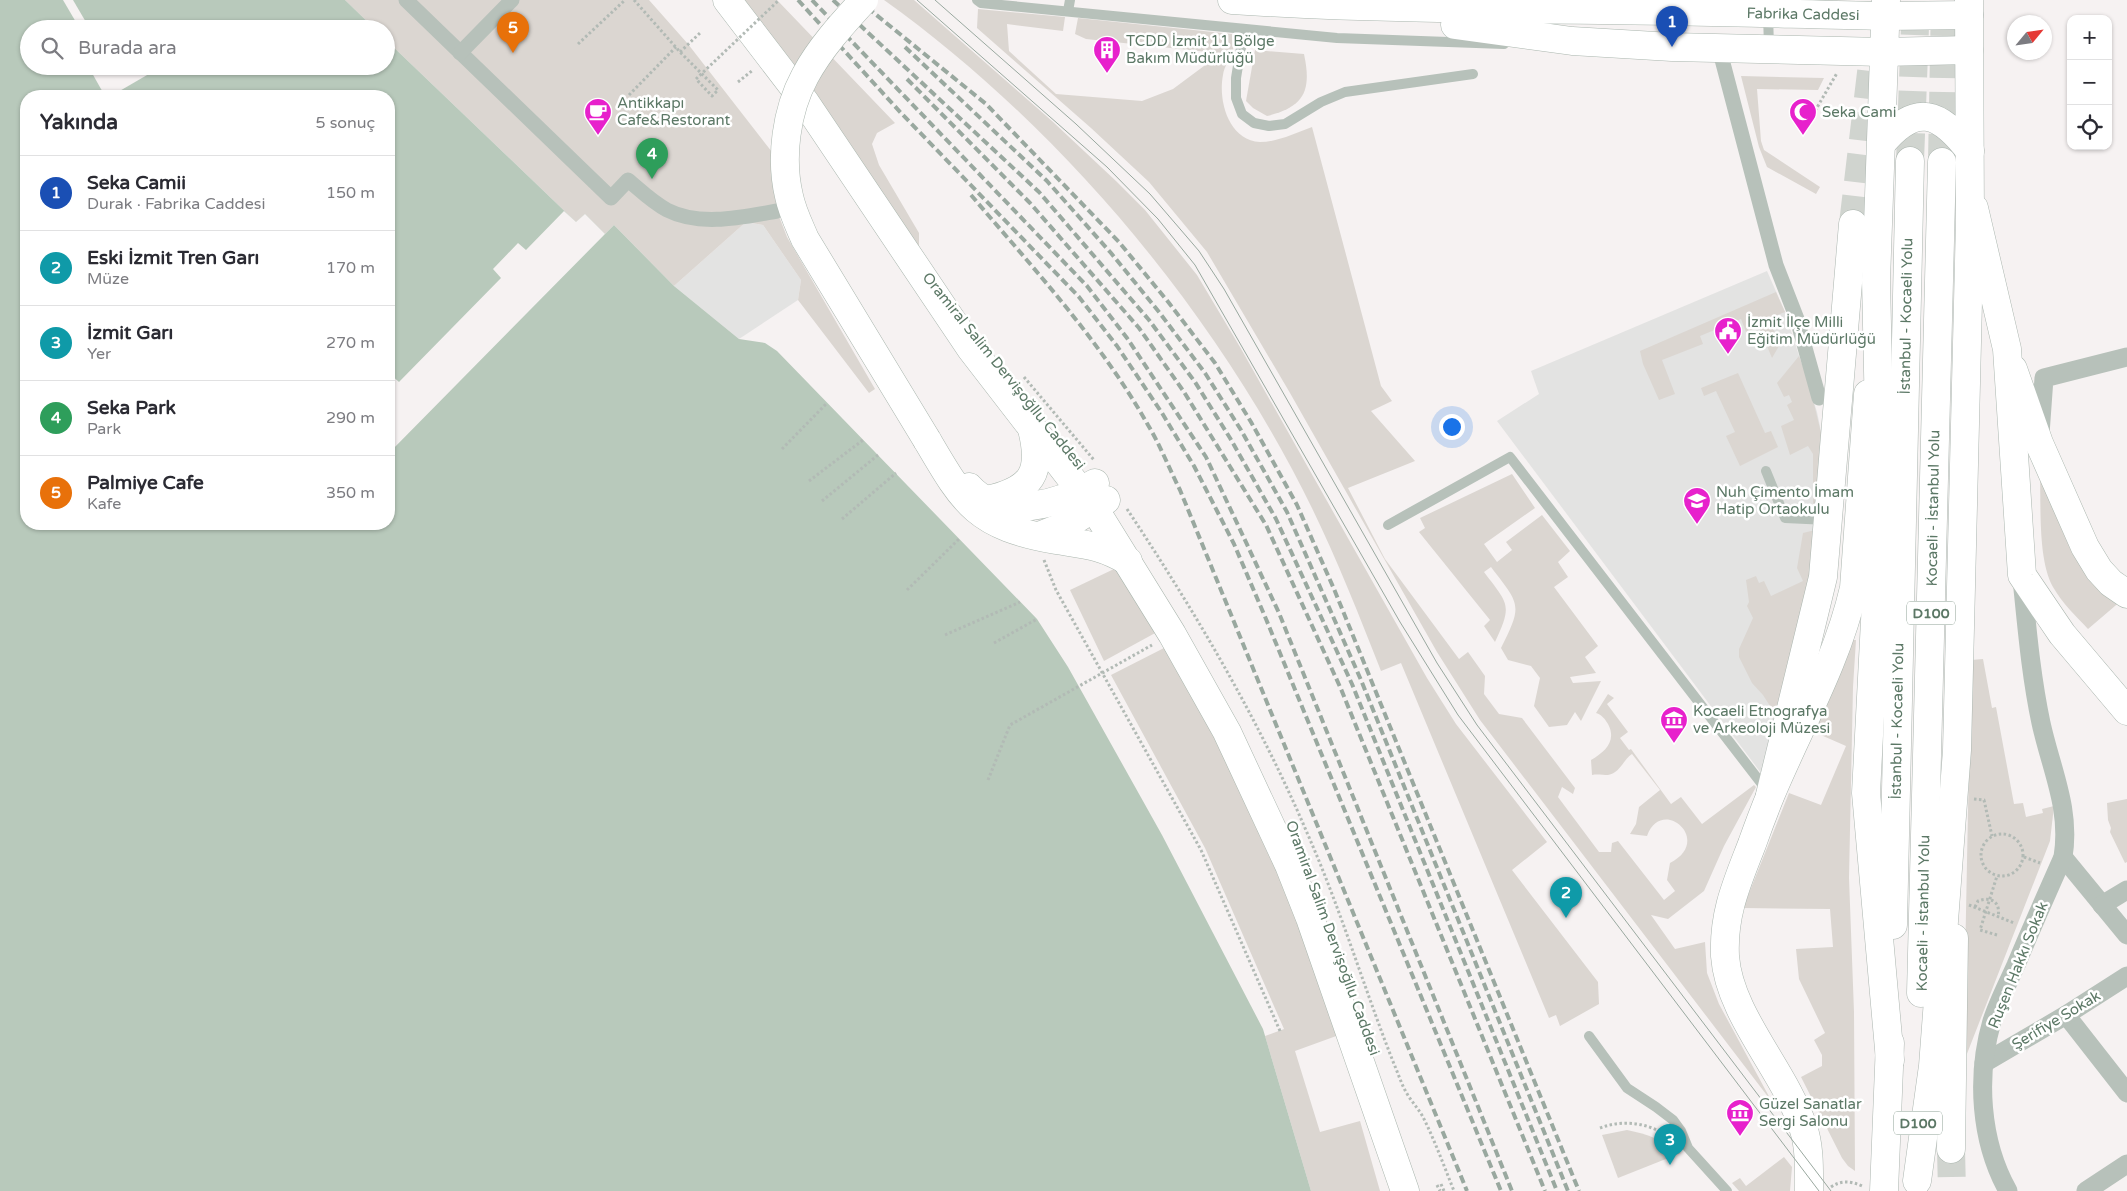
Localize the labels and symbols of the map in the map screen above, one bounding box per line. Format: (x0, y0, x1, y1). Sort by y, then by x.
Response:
street label: Fabrika Caddesi (1746, 4, 1860, 24)
pin: 1 (1656, 6, 1688, 47)
pin: 5 (497, 12, 529, 53)
north arrow (2007, 15, 2052, 60)
place label: TCDD İzmit 11 Bölge Bakım Müdürlüğü (1126, 32, 1274, 67)
building icon: TCDD İzmit 11 Bölge Bakım Müdürlüğü (1092, 35, 1122, 74)
place label: Antikkapı Cafe&Restorant (617, 94, 731, 129)
cafe icon: Antikkapı Cafe&Restorant (583, 97, 613, 136)
mosque icon: Seka Cami (1788, 97, 1818, 136)
place label: Seka Cami (1822, 103, 1896, 121)
pin: 4 (636, 138, 668, 179)
street label: İstanbul - Kocaeli Yolu (1896, 237, 1916, 395)
street label: Oramiral Salim Dervişoğllu Caddesi (919, 269, 1089, 473)
place label: İzmit İlçe Milli Eğitim Müdürlüğü (1747, 313, 1876, 348)
public building icon: İzmit İlçe Milli Eğitim Müdürlüğü (1713, 316, 1743, 355)
your location (1439, 414, 1465, 440)
street label: Kocaeli - İstanbul Yolu (1923, 429, 1943, 587)
place label: Nuh Çimento İmam Hatip Ortaokulu (1716, 483, 1854, 518)
school or university icon: Nuh Çimento İmam Hatip Ortaokulu (1682, 486, 1712, 525)
road number: D100 (1907, 602, 1955, 624)
street label: İstanbul - Kocaeli Yolu (1887, 642, 1907, 800)
place label: Kocaeli Etnografya ve Arkeoloji Müzesi (1693, 702, 1830, 737)
museum icon: Kocaeli Etnografya ve Arkeoloji Müzesi (1659, 705, 1689, 744)
street label: Oramiral Salim Dervişoğllu Caddesi (1282, 818, 1384, 1058)
street label: Kocaeli - İstanbul Yolu (1913, 834, 1933, 992)
pin: 2 (1550, 877, 1582, 918)
street label: Ruşen Hakkı Sokak (1984, 899, 2052, 1031)
street label: Şerifiye Sokak (2008, 987, 2104, 1053)
place label: Güzel Sanatlar Sergi Salonu (1759, 1095, 1862, 1130)
museum icon: Güzel Sanatlar Sergi Salonu (1725, 1098, 1755, 1137)
road number: D100 (1894, 1112, 1942, 1134)
pin: 3 (1654, 1124, 1686, 1165)

